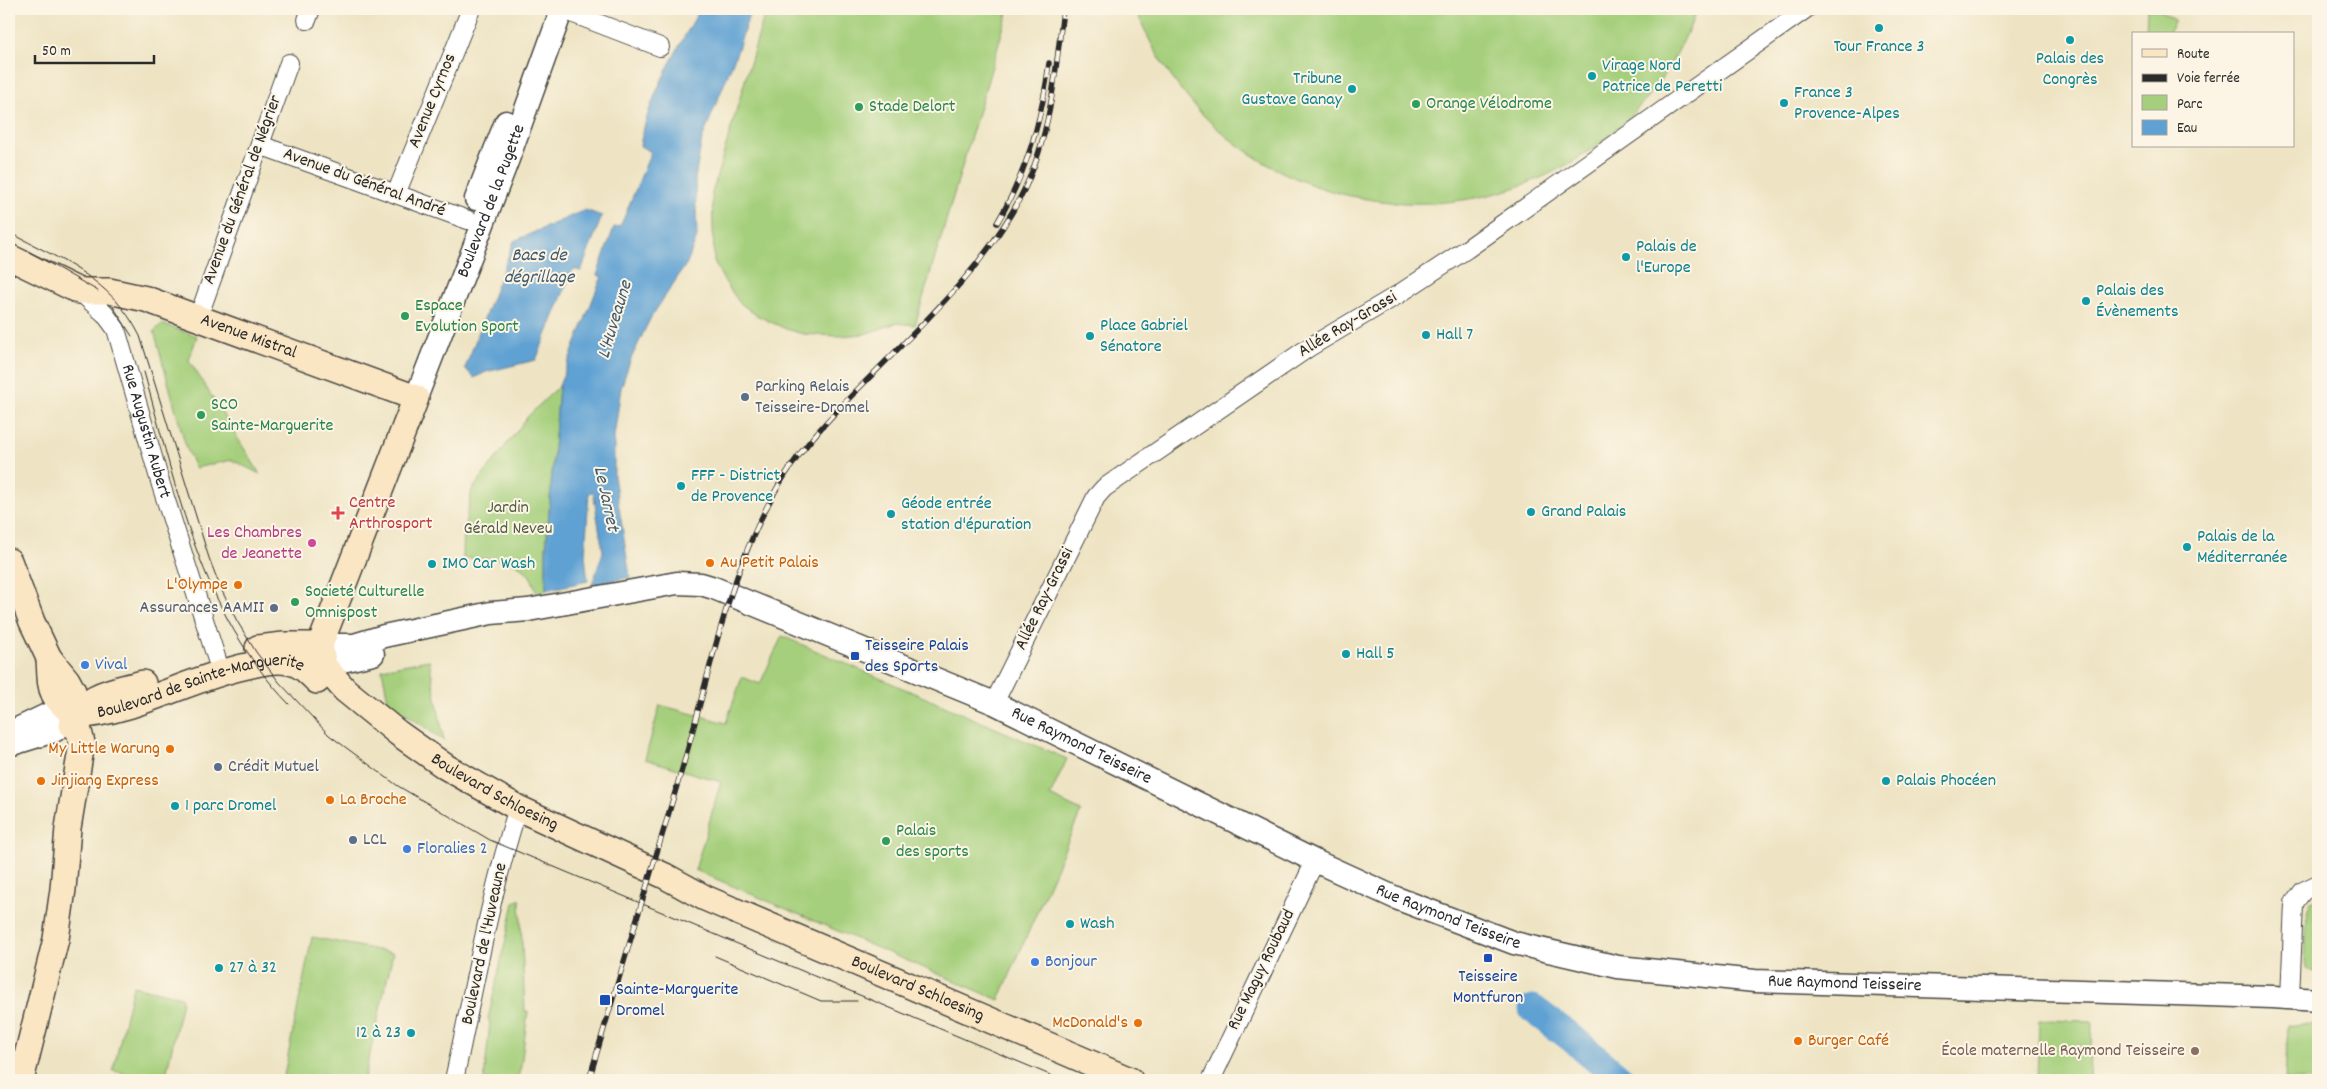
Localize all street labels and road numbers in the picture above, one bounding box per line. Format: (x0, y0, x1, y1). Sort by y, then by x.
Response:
street label: Avenue Cyrnos (403, 50, 463, 152)
street label: Avenue du Général de Négrier (197, 92, 289, 288)
street label: Boulevard de la Pugette (451, 121, 532, 281)
street label: Avenue du Général André (279, 142, 449, 224)
street label: Allée Ray-Grassi (1294, 286, 1402, 364)
street label: Avenue Mistral (197, 308, 301, 366)
street label: Rue Augustin Aubert (114, 362, 177, 502)
street label: Allée Ray-Grassi (1009, 543, 1081, 655)
street label: Boulevard de Sainte-Marguerite (95, 648, 309, 726)
street label: Rue Raymond Teisseire (1007, 701, 1156, 791)
street label: Boulevard Schloesing (425, 747, 562, 837)
street label: Boulevard de l'Huveaune (456, 861, 514, 1027)
street label: Rue Raymond Teisseire (1371, 878, 1523, 957)
street label: Rue Maguy Roubaud (1222, 905, 1302, 1035)
street label: Boulevard Schloesing (847, 949, 988, 1029)
street label: Rue Raymond Teisseire (1767, 969, 1922, 999)

